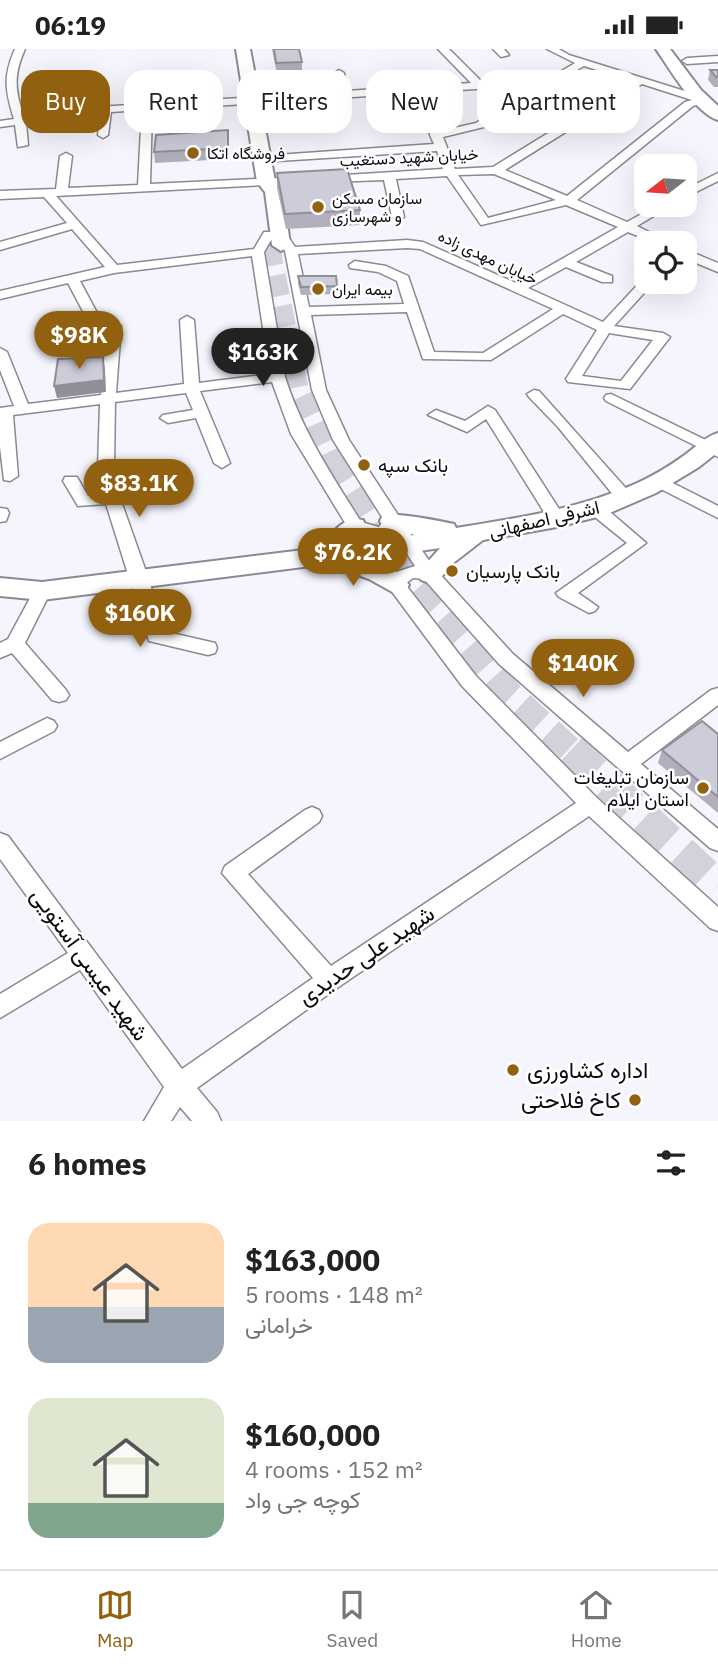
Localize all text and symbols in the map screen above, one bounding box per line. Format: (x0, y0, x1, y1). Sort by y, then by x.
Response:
text: 06:19 (35, 8, 106, 42)
chip: Buy (21, 70, 110, 133)
chip: Rent (124, 70, 223, 133)
chip: Filters (237, 70, 352, 133)
chip: New (366, 70, 463, 133)
chip: Apartment (477, 70, 640, 133)
place label: فروشگاه اتکا (207, 143, 285, 164)
street label: خیابان شهید دستغیب (339, 143, 479, 172)
marker: فروشگاه اتکا (185, 145, 201, 161)
north arrow (634, 154, 696, 217)
map controls (634, 154, 697, 294)
place label: سازمان مسکن و شهرسازی (332, 188, 422, 227)
marker: سازمان مسکن و شهرسازی (310, 199, 326, 215)
street label: خیابان مهدی زاده (435, 225, 541, 290)
button: locate (634, 231, 697, 294)
place label: بیمه ایران (332, 279, 393, 300)
marker: بیمه ایران (310, 281, 326, 297)
pin: $98K (38, 311, 120, 371)
text: $98K (50, 319, 108, 349)
pin: $163K (214, 329, 312, 388)
text: $163K (227, 336, 299, 366)
place label: بانک سپه (378, 453, 448, 479)
marker: بانک سپه (356, 457, 372, 473)
pin: $83.1K (82, 459, 196, 519)
text: $83.1K (100, 467, 178, 497)
street label: اشرفی اصفهانی (486, 495, 602, 543)
pin: $76.2K (296, 529, 410, 588)
text: $76.2K (314, 536, 392, 566)
place label: بانک پارسیان (466, 559, 560, 585)
marker: بانک پارسیان (444, 563, 460, 579)
pin: $160K (91, 589, 189, 649)
text: $160K (104, 597, 176, 627)
pin: $140K (534, 639, 632, 699)
text: $140K (547, 647, 619, 677)
place label: سازمان تبلیغات استان ایلام (574, 765, 689, 812)
marker: سازمان تبلیغات استان ایلام (695, 780, 711, 796)
street label: شهید عیسی آستویی (24, 881, 157, 1047)
street label: شهید علی حدیدی (291, 897, 440, 1012)
place label: اداره کشاورزی (527, 1054, 648, 1085)
marker: اداره کشاورزی (505, 1062, 521, 1078)
place label: کاخ فلاحتی (521, 1084, 621, 1116)
marker: کاخ فلاحتی (627, 1092, 643, 1108)
text: 6 homes (28, 1144, 147, 1183)
icon: filters (652, 1144, 690, 1182)
text: $163,000 (245, 1240, 380, 1279)
icon: home (84, 1251, 168, 1335)
text: 5 rooms · 148 m² (245, 1279, 423, 1309)
text: خرامانی (245, 1309, 313, 1339)
text: $160,000 (245, 1415, 380, 1454)
icon: home (84, 1426, 168, 1510)
text: 4 rooms · 152 m² (245, 1454, 423, 1484)
text: کوچه جی واد (245, 1484, 361, 1514)
tab: Map (96, 1586, 134, 1652)
tab: Saved (327, 1586, 378, 1652)
tab: Home (571, 1586, 622, 1652)

